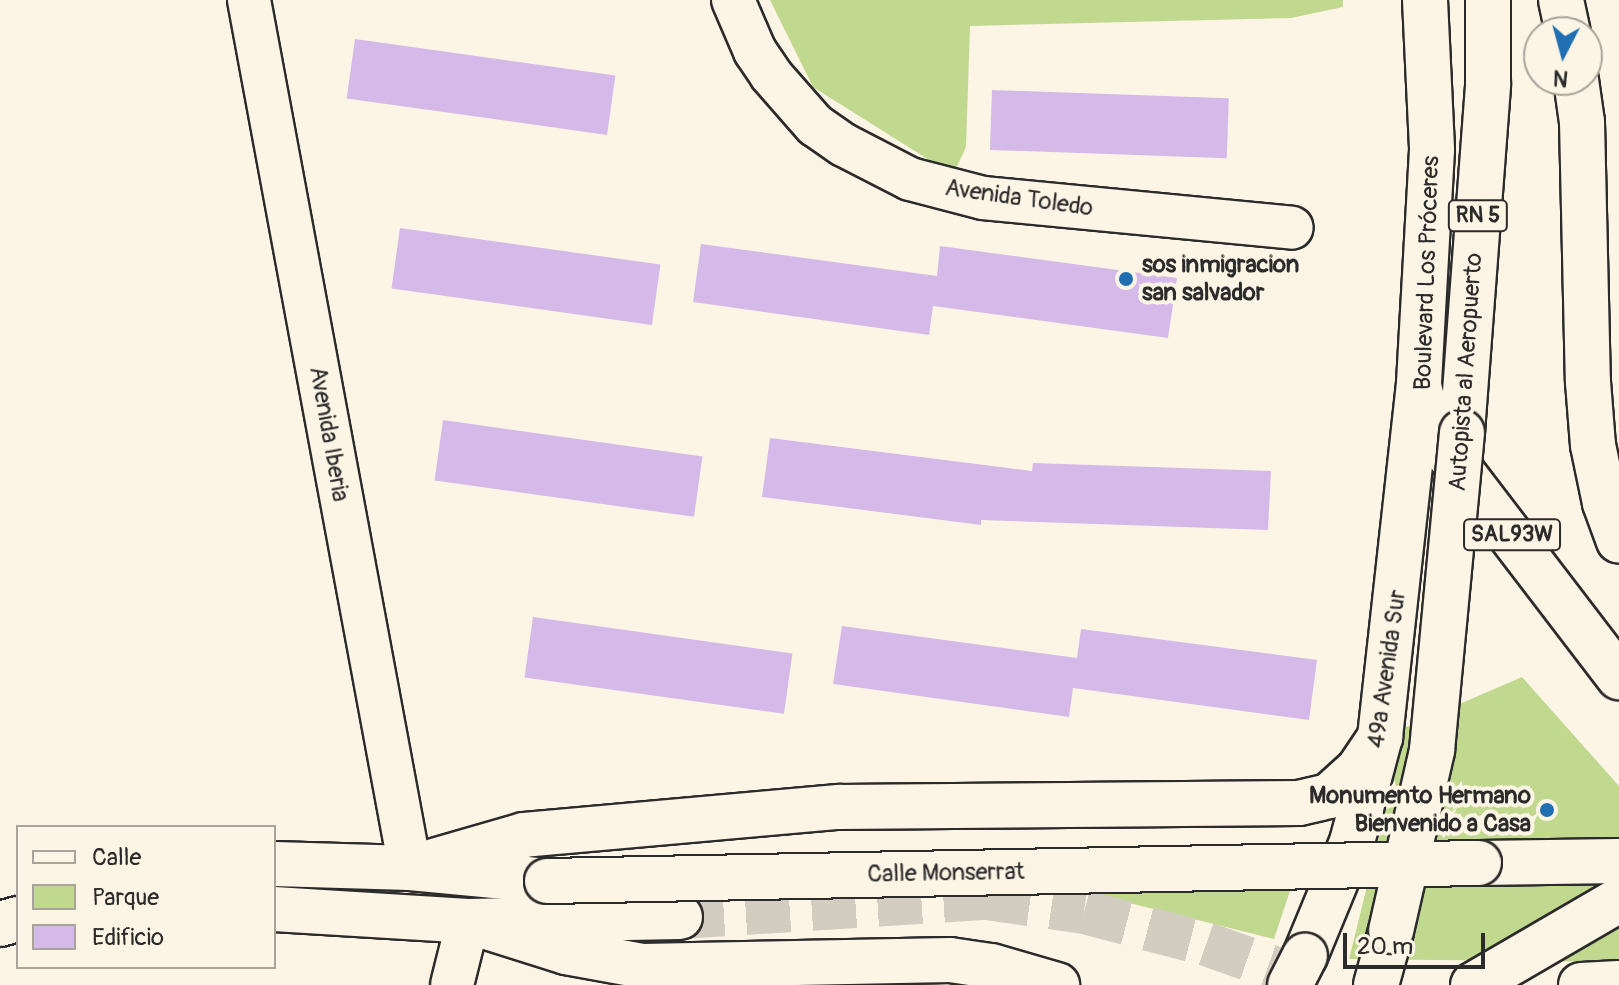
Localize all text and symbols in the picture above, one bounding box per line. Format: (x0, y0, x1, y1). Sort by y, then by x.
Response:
north arrow (1523, 16, 1603, 96)
text: N (1552, 63, 1570, 93)
street label: Boulevard Los Próceres (1409, 155, 1445, 391)
street label: Avenida Toledo (943, 173, 1095, 223)
road number: RN 5 (1446, 198, 1510, 234)
place label: sos inmigracion san salvador (1142, 251, 1299, 307)
street label: Autopista al Aeropuerto (1443, 252, 1489, 492)
marker: sos inmigracion san salvador (1117, 270, 1135, 288)
street label: Avenida Iberia (303, 364, 355, 504)
road number: SAL93W (1462, 517, 1562, 553)
street label: 49a Avenida Sur (1362, 588, 1412, 750)
place label: Monumento Hermano Bienvenido a Casa (1309, 782, 1531, 838)
marker: Monumento Hermano Bienvenido a Casa (1538, 801, 1556, 819)
legend (16, 825, 276, 969)
text: Calle (92, 843, 141, 872)
street label: Calle Monserrat (867, 857, 1025, 889)
text: Parque (92, 883, 159, 912)
scale bar (1347, 917, 1489, 967)
text: Edificio (92, 923, 164, 952)
text: 20 m (1357, 932, 1413, 961)

